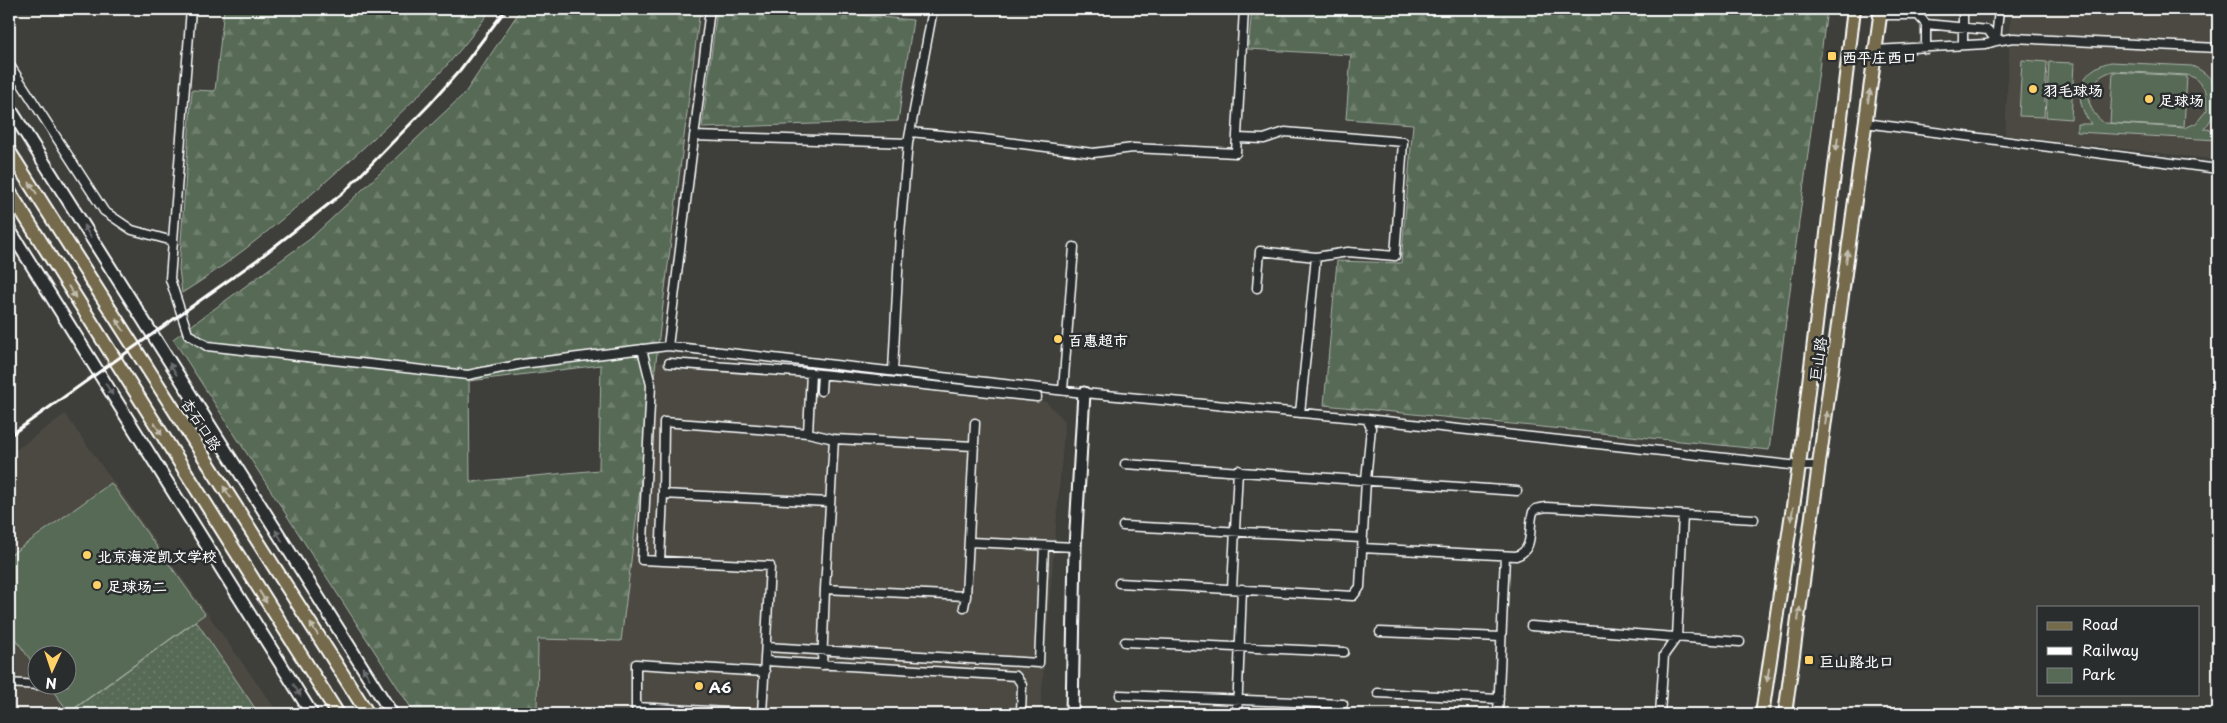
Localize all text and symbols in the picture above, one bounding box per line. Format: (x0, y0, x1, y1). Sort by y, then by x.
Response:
place label: 西平庄西口 (1842, 45, 1917, 68)
marker: 西平庄西口 (1826, 50, 1838, 62)
place label: 羽毛球场 (2043, 78, 2103, 101)
marker: 羽毛球场 (2027, 83, 2039, 95)
one-way arrow (1865, 88, 1873, 104)
place label: 足球场 (2159, 88, 2204, 111)
marker: 足球场 (2143, 93, 2155, 105)
one-way arrow (1833, 136, 1841, 152)
one-way arrow (28, 182, 38, 195)
one-way arrow (82, 225, 91, 238)
one-way arrow (1843, 249, 1851, 265)
one-way arrow (67, 285, 77, 298)
one-way arrow (116, 319, 125, 332)
place label: 百惠超市 (1068, 328, 1128, 351)
marker: 百惠超市 (1052, 333, 1064, 345)
street label: 巨山路 (1802, 335, 1832, 383)
one-way arrow (169, 362, 178, 375)
one-way arrow (104, 382, 113, 396)
street label: 杏石口路 (176, 393, 228, 455)
one-way arrow (1822, 410, 1830, 426)
one-way arrow (154, 423, 163, 436)
one-way arrow (222, 485, 231, 498)
one-way arrow (1788, 507, 1796, 523)
one-way arrow (274, 529, 283, 542)
place label: 北京海淀凯文学校 (97, 544, 217, 567)
marker: 北京海淀凯文学校 (81, 549, 93, 561)
place label: 足球场二 (107, 574, 167, 597)
marker: 足球场二 (91, 579, 103, 591)
one-way arrow (259, 590, 268, 603)
one-way arrow (1795, 606, 1803, 622)
legend (2037, 606, 2200, 696)
text: Road (2082, 612, 2118, 635)
one-way arrow (309, 622, 319, 635)
text: Railway (2082, 638, 2139, 661)
north arrow (28, 646, 78, 696)
place label: 巨山路北口 (1819, 649, 1894, 672)
marker: 巨山路北口 (1803, 654, 1815, 666)
text: Park (2082, 662, 2116, 685)
one-way arrow (361, 666, 370, 680)
one-way arrow (1764, 667, 1772, 683)
text: N (45, 673, 57, 694)
place label: A6 (709, 675, 732, 698)
marker: A6 (693, 680, 705, 692)
one-way arrow (292, 683, 302, 696)

